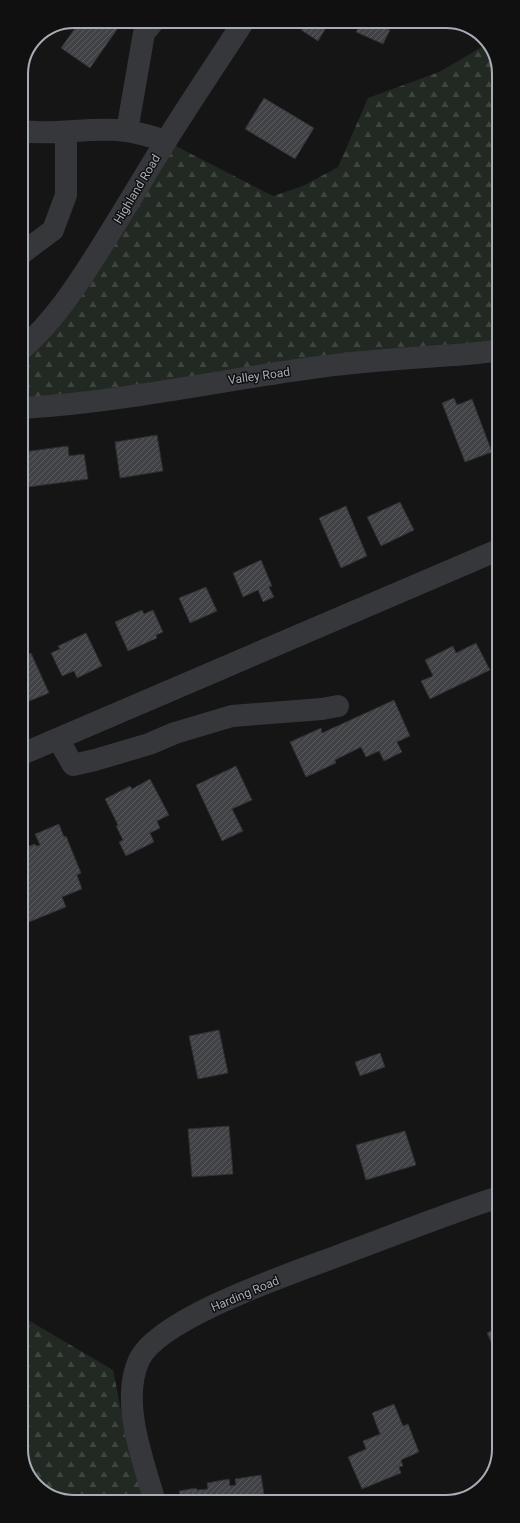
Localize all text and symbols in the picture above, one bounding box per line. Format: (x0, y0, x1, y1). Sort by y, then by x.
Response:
street label: Highland Road (111, 152, 163, 226)
street label: Valley Road (227, 365, 291, 387)
street label: Harding Road (209, 1273, 281, 1315)

